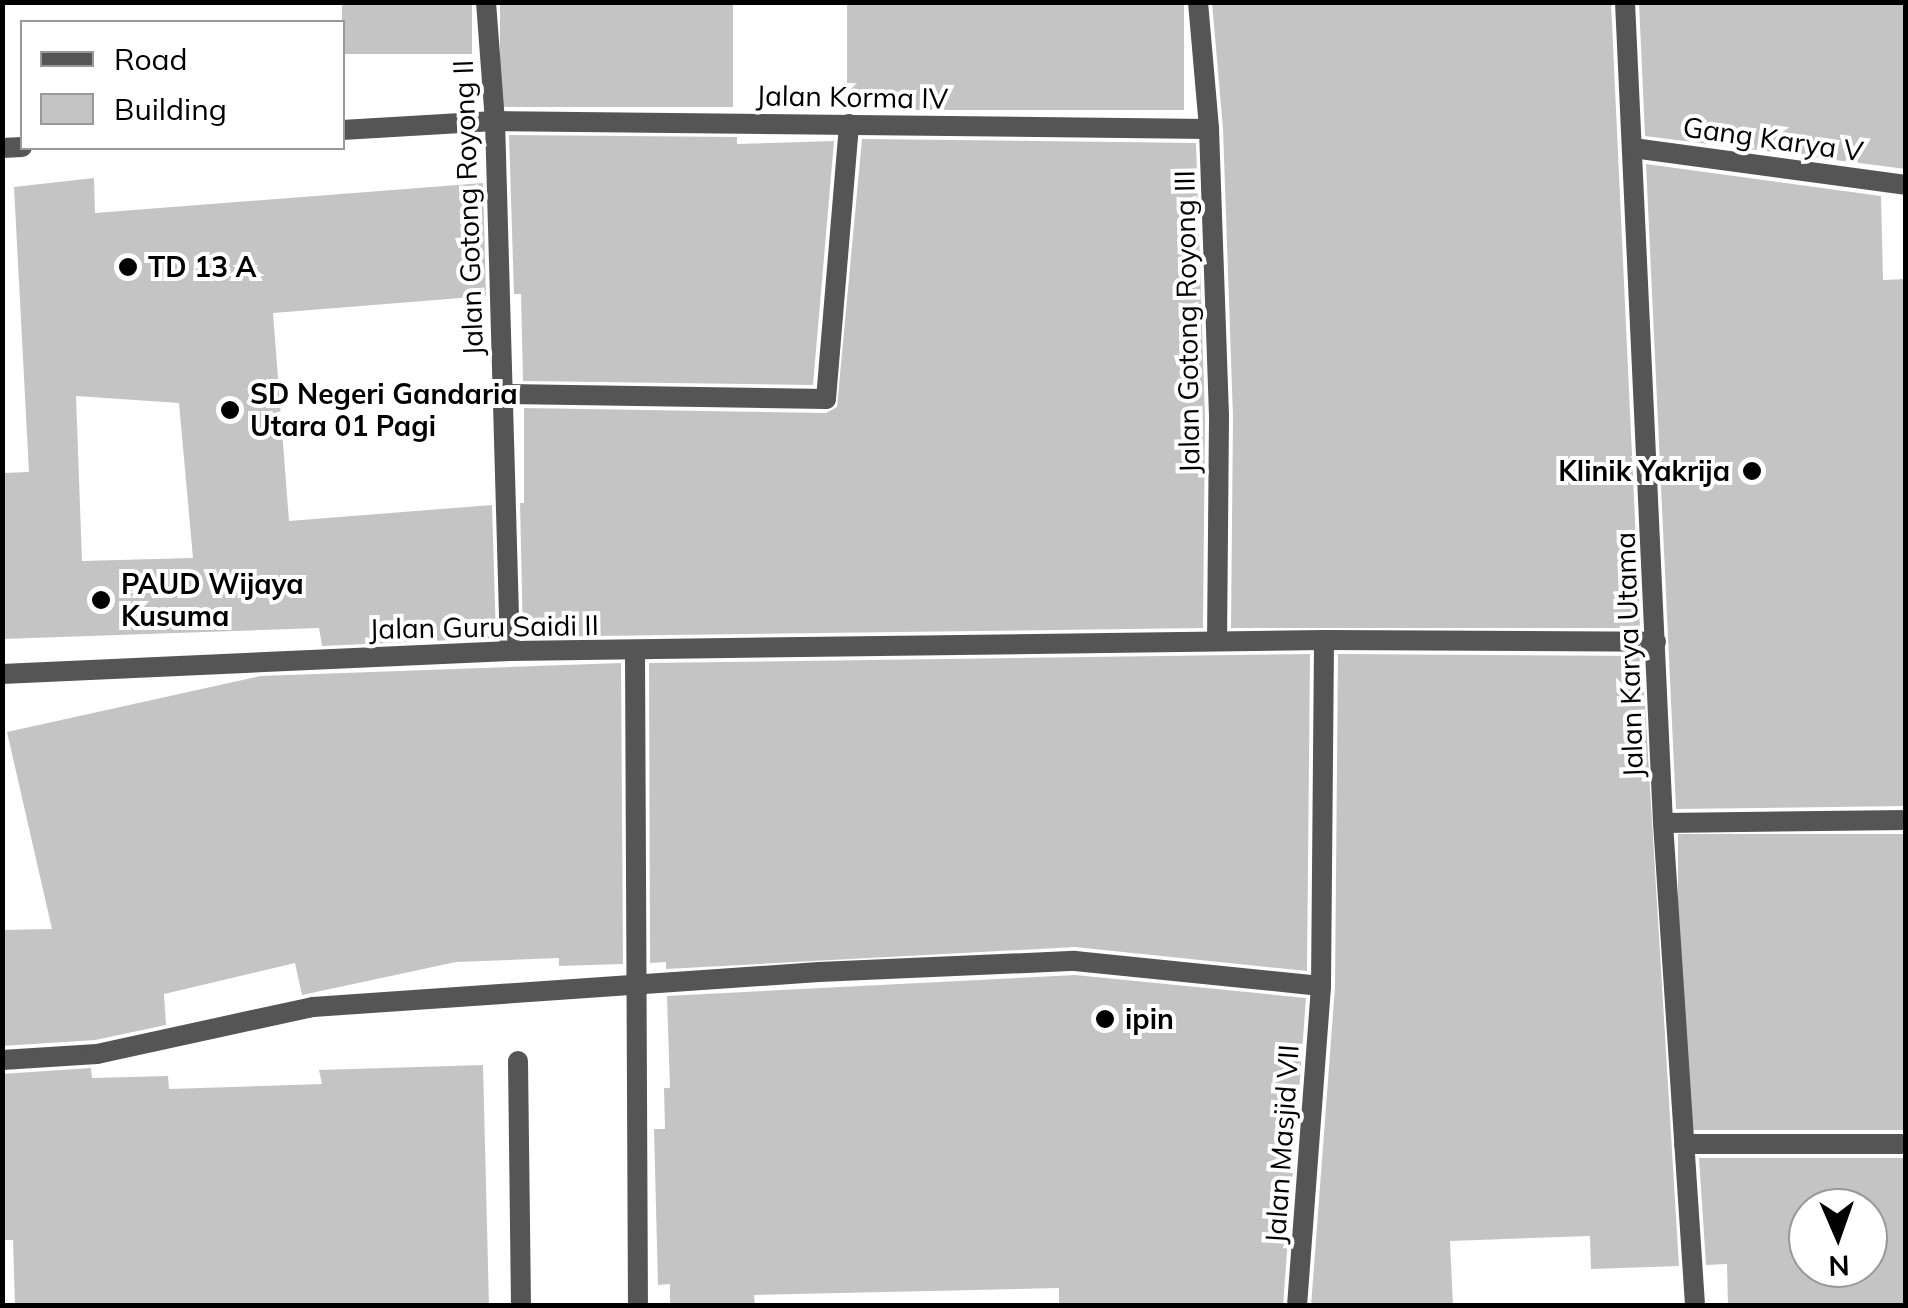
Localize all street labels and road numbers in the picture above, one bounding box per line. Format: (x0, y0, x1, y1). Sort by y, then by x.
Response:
street label: Jalan Gotong Royong II (446, 59, 490, 357)
street label: Jalan Korma IV (756, 79, 948, 115)
street label: Gang Karya V (1681, 110, 1865, 168)
street label: Jalan Gotong Royong III (1168, 170, 1206, 474)
street label: Jalan Karya Utama (1608, 532, 1650, 778)
street label: Jalan Guru Saidi II (369, 608, 599, 646)
street label: Jalan Masjid VII (1258, 1043, 1306, 1245)

